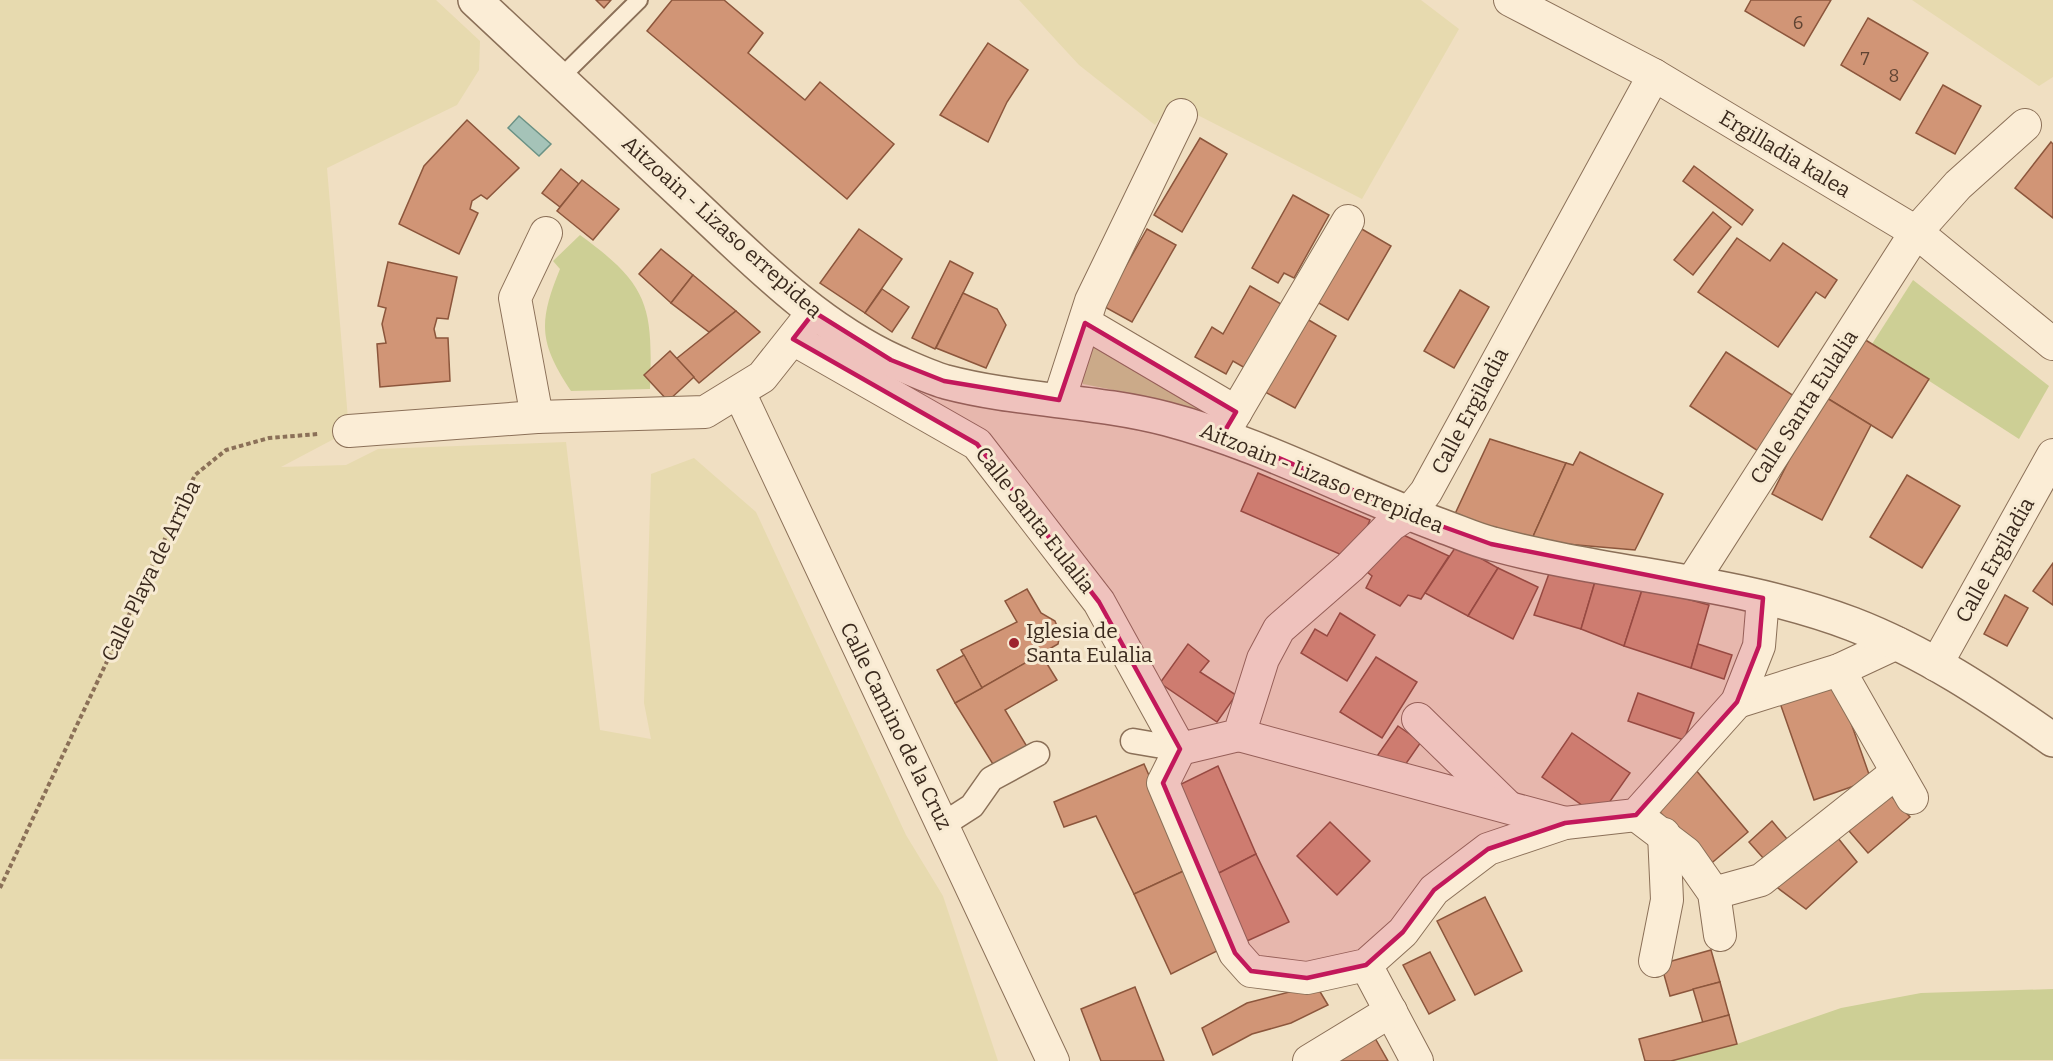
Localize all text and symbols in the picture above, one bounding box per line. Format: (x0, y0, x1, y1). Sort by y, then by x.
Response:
house number: 6 (1793, 12, 1803, 34)
house number: 7 (1860, 48, 1870, 70)
house number: 8 (1889, 65, 1899, 87)
street label: Ergilladia kalea (1715, 105, 1856, 204)
street label: Aitzoain - Lizaso errepidea (617, 130, 828, 324)
street label: Calle Santa Eulalia (1744, 324, 1864, 489)
street label: Calle Ergiladia (1426, 343, 1514, 478)
street label: Aitzoain - Lizaso errepidea (1197, 417, 1448, 539)
street label: Calle Santa Eulalia (970, 442, 1101, 599)
street label: Calle Playa de Arriba (96, 476, 206, 666)
street label: Calle Ergiladia (1950, 492, 2040, 627)
street label: Calle Camino de la Cruz (834, 618, 958, 834)
place label: Iglesia de Santa Eulalia (1026, 618, 1153, 668)
marker: Iglesia de Santa Eulalia (1007, 636, 1021, 650)

